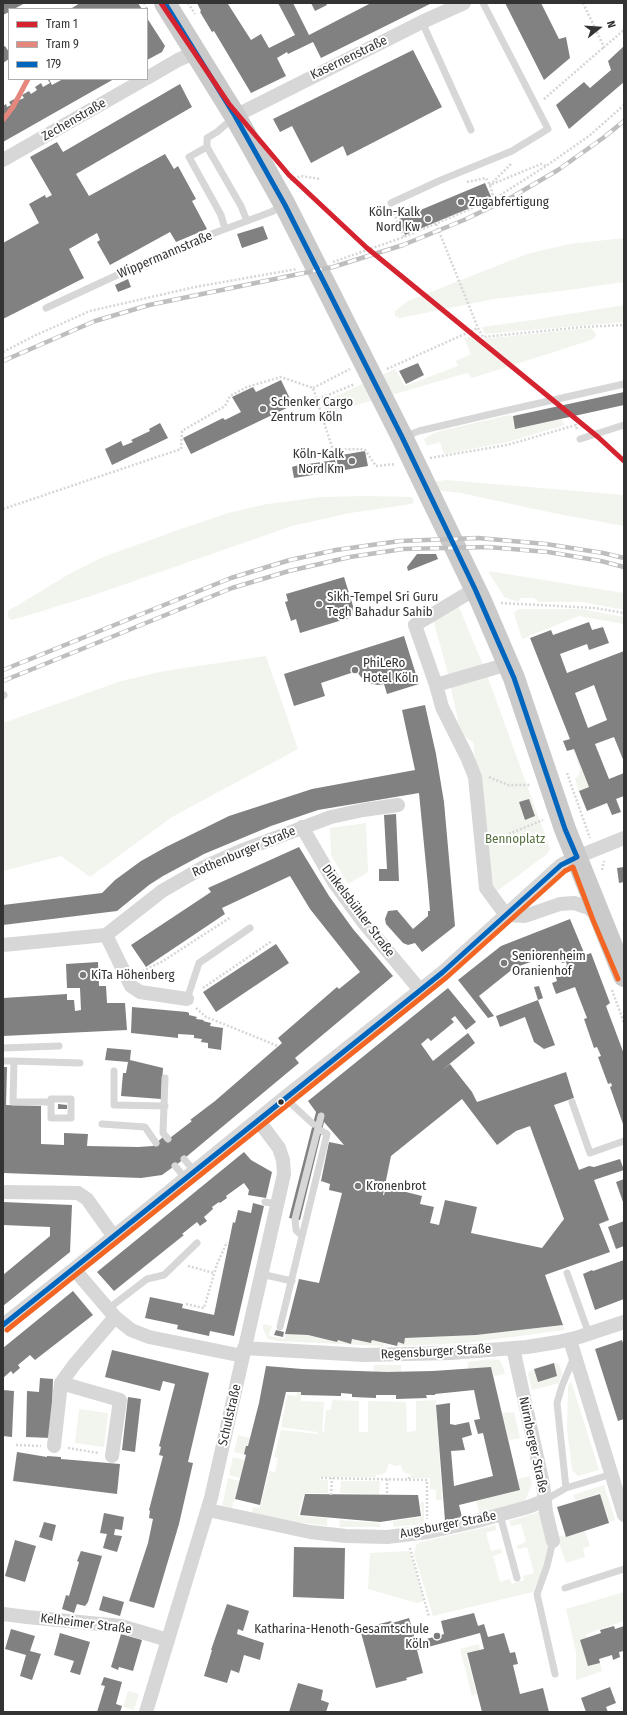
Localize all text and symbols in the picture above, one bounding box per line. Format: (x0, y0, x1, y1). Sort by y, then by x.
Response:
legend (8, 8, 148, 80)
north arrow (579, 8, 619, 48)
text: Tram 1 (46, 17, 78, 31)
text: N (604, 19, 618, 29)
street label: Kasernenstraße (308, 33, 390, 83)
text: Tram 9 (46, 37, 79, 51)
text: 179 (46, 57, 61, 71)
street label: Zechenstraße (39, 95, 109, 145)
place label: Zugabfertigung (469, 194, 549, 210)
marker: Zugabfertigung (456, 197, 466, 207)
place label: Köln-Kalk Nord Kw (369, 204, 420, 235)
marker: Köln-Kalk Nord Kw (423, 214, 433, 224)
street label: Wippermannstraße (115, 228, 215, 282)
place label: Schenker Cargo Zentrum Köln (271, 394, 353, 425)
marker: Schenker Cargo Zentrum Köln (258, 404, 268, 414)
place label: Köln-Kalk Nord Km (293, 446, 344, 477)
marker: Köln-Kalk Nord Km (347, 456, 357, 466)
place label: Sikh-Tempel Sri Guru Tegh Bahadur Sahib (327, 589, 438, 620)
marker: Sikh-Tempel Sri Guru Tegh Bahadur Sahib (314, 599, 324, 609)
place label: PhiLeRo Hotel Köln (363, 655, 418, 686)
marker: PhiLeRo Hotel Köln (350, 665, 360, 675)
street label: Rothenburger Straße (190, 823, 298, 881)
park label: Bennoplatz (485, 831, 545, 847)
street label: Dinkelsbühler Straße (318, 862, 398, 960)
place label: Seniorenheim Oranienhof (512, 948, 586, 979)
marker: Seniorenheim Oranienhof (499, 958, 509, 968)
place label: KiTa Höhenberg (91, 967, 175, 983)
marker: KiTa Höhenberg (78, 970, 88, 980)
unlabelled marker (276, 1097, 286, 1107)
place label: Kronenbrot (366, 1178, 426, 1194)
marker: Kronenbrot (353, 1181, 363, 1191)
street label: Regensburger Straße (380, 1341, 492, 1363)
street label: Schulstraße (215, 1383, 245, 1447)
street label: Nürnberger Straße (515, 1395, 551, 1495)
street label: Augsburger Straße (399, 1508, 497, 1542)
street label: Kelheimer Straße (40, 1611, 132, 1637)
place label: Katharina-Henoth-Gesamtschule Köln (254, 1621, 429, 1652)
marker: Katharina-Henoth-Gesamtschule Köln (432, 1631, 442, 1641)

